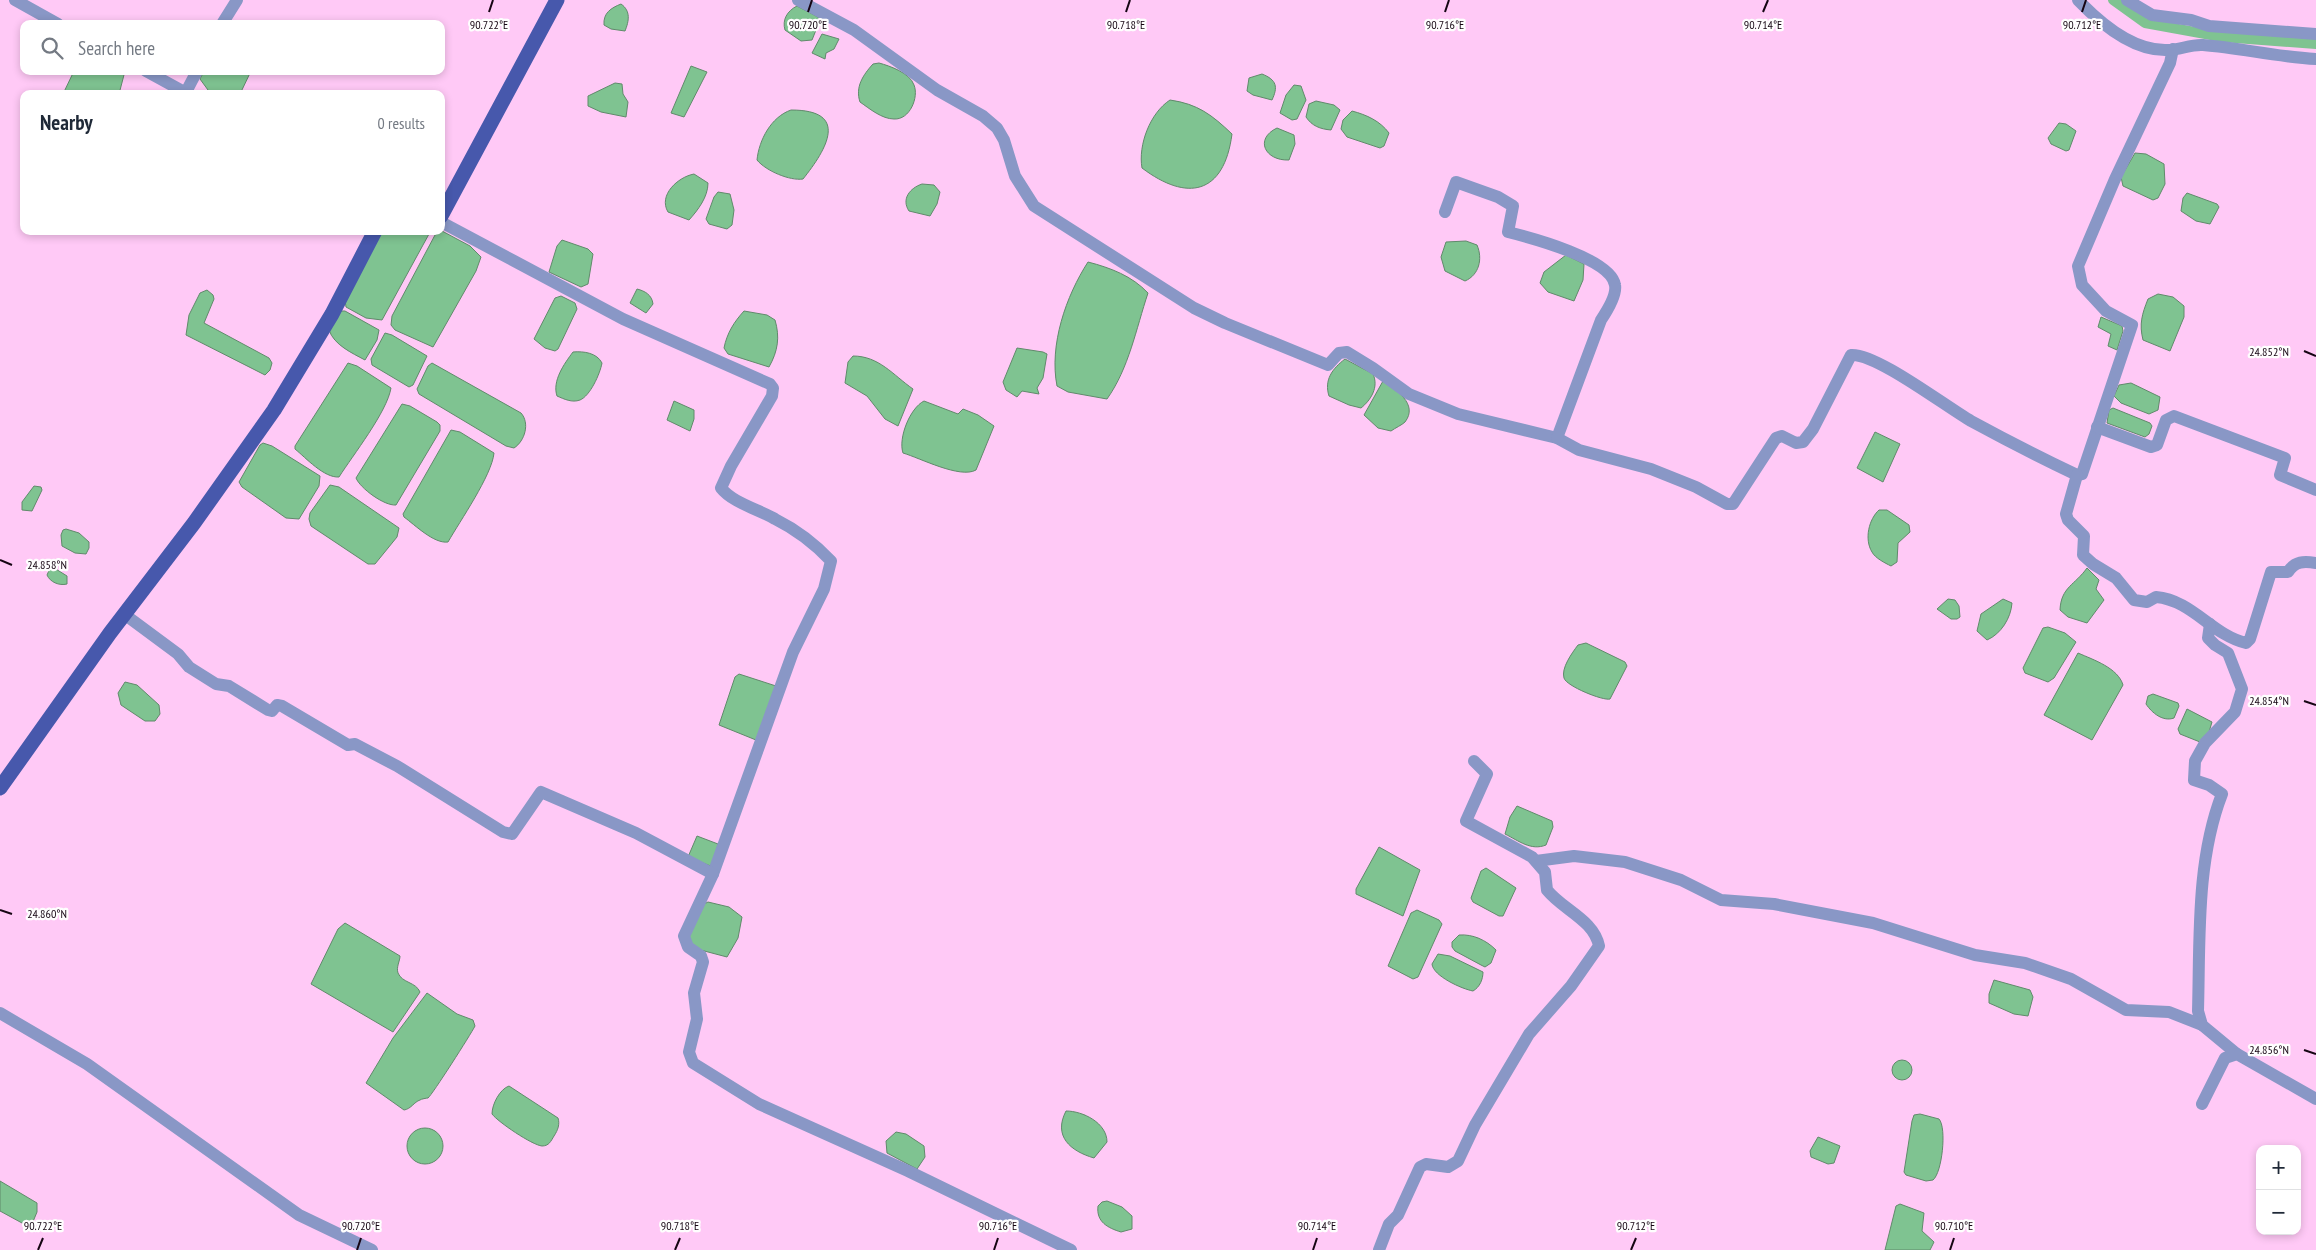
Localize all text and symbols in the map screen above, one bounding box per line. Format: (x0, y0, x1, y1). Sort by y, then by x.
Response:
text: 90.722°E (470, 17, 508, 32)
text: 90.720°E (789, 17, 827, 32)
text: 90.718°E (1107, 17, 1145, 32)
text: 90.716°E (1426, 17, 1464, 32)
text: 90.714°E (1744, 17, 1782, 32)
text: 90.712°E (2063, 17, 2101, 32)
search box (20, 20, 445, 75)
icon: search (38, 34, 66, 62)
text: Search here (78, 36, 155, 60)
text: Nearby (40, 109, 93, 136)
text: 0 results (378, 113, 425, 133)
text: 24.852°N (2249, 344, 2289, 359)
text: 24.858°N (27, 557, 67, 572)
text: 24.854°N (2249, 693, 2289, 708)
text: 24.860°N (27, 906, 67, 921)
text: 24.856°N (2249, 1042, 2289, 1057)
map controls (2256, 1145, 2301, 1235)
button: + (2256, 1145, 2301, 1190)
button: − (2256, 1190, 2301, 1235)
text: 90.722°E (24, 1218, 62, 1233)
text: 90.720°E (342, 1218, 380, 1233)
text: 90.718°E (661, 1218, 699, 1233)
text: 90.716°E (979, 1218, 1017, 1233)
text: 90.714°E (1298, 1218, 1336, 1233)
text: 90.712°E (1617, 1218, 1655, 1233)
text: 90.710°E (1935, 1218, 1973, 1233)

